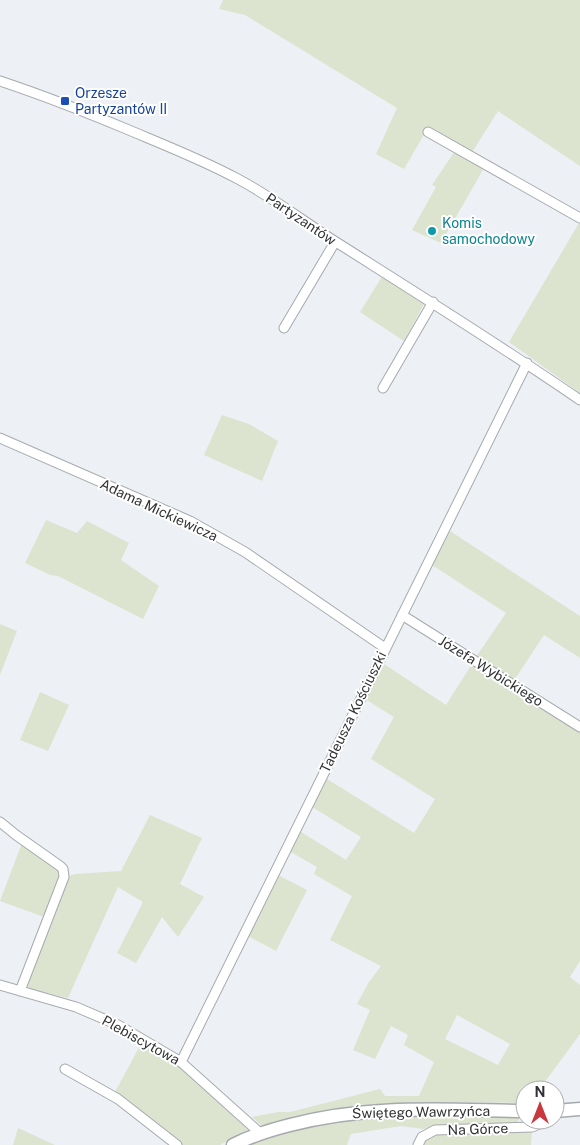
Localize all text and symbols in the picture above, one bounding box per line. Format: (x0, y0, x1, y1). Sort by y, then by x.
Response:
place label: Orzesze Partyzantów II (75, 85, 167, 117)
marker: Orzesze Partyzantów II (59, 95, 71, 107)
street label: Partyzantów (263, 190, 339, 248)
place label: Komis samochodowy (442, 215, 536, 247)
marker: Komis samochodowy (426, 225, 438, 237)
street label: Adama Mickiewicza (98, 476, 220, 544)
street label: Józefa Wybickiego (436, 632, 546, 710)
street label: Tadeusza Kościuszki (317, 649, 389, 775)
street label: Plebiscytowa (99, 1012, 183, 1068)
north arrow (515, 1080, 565, 1130)
text: N (535, 1084, 545, 1100)
street label: Świętego Wawrzyńca (352, 1101, 490, 1121)
street label: Na Górce (447, 1120, 509, 1138)

